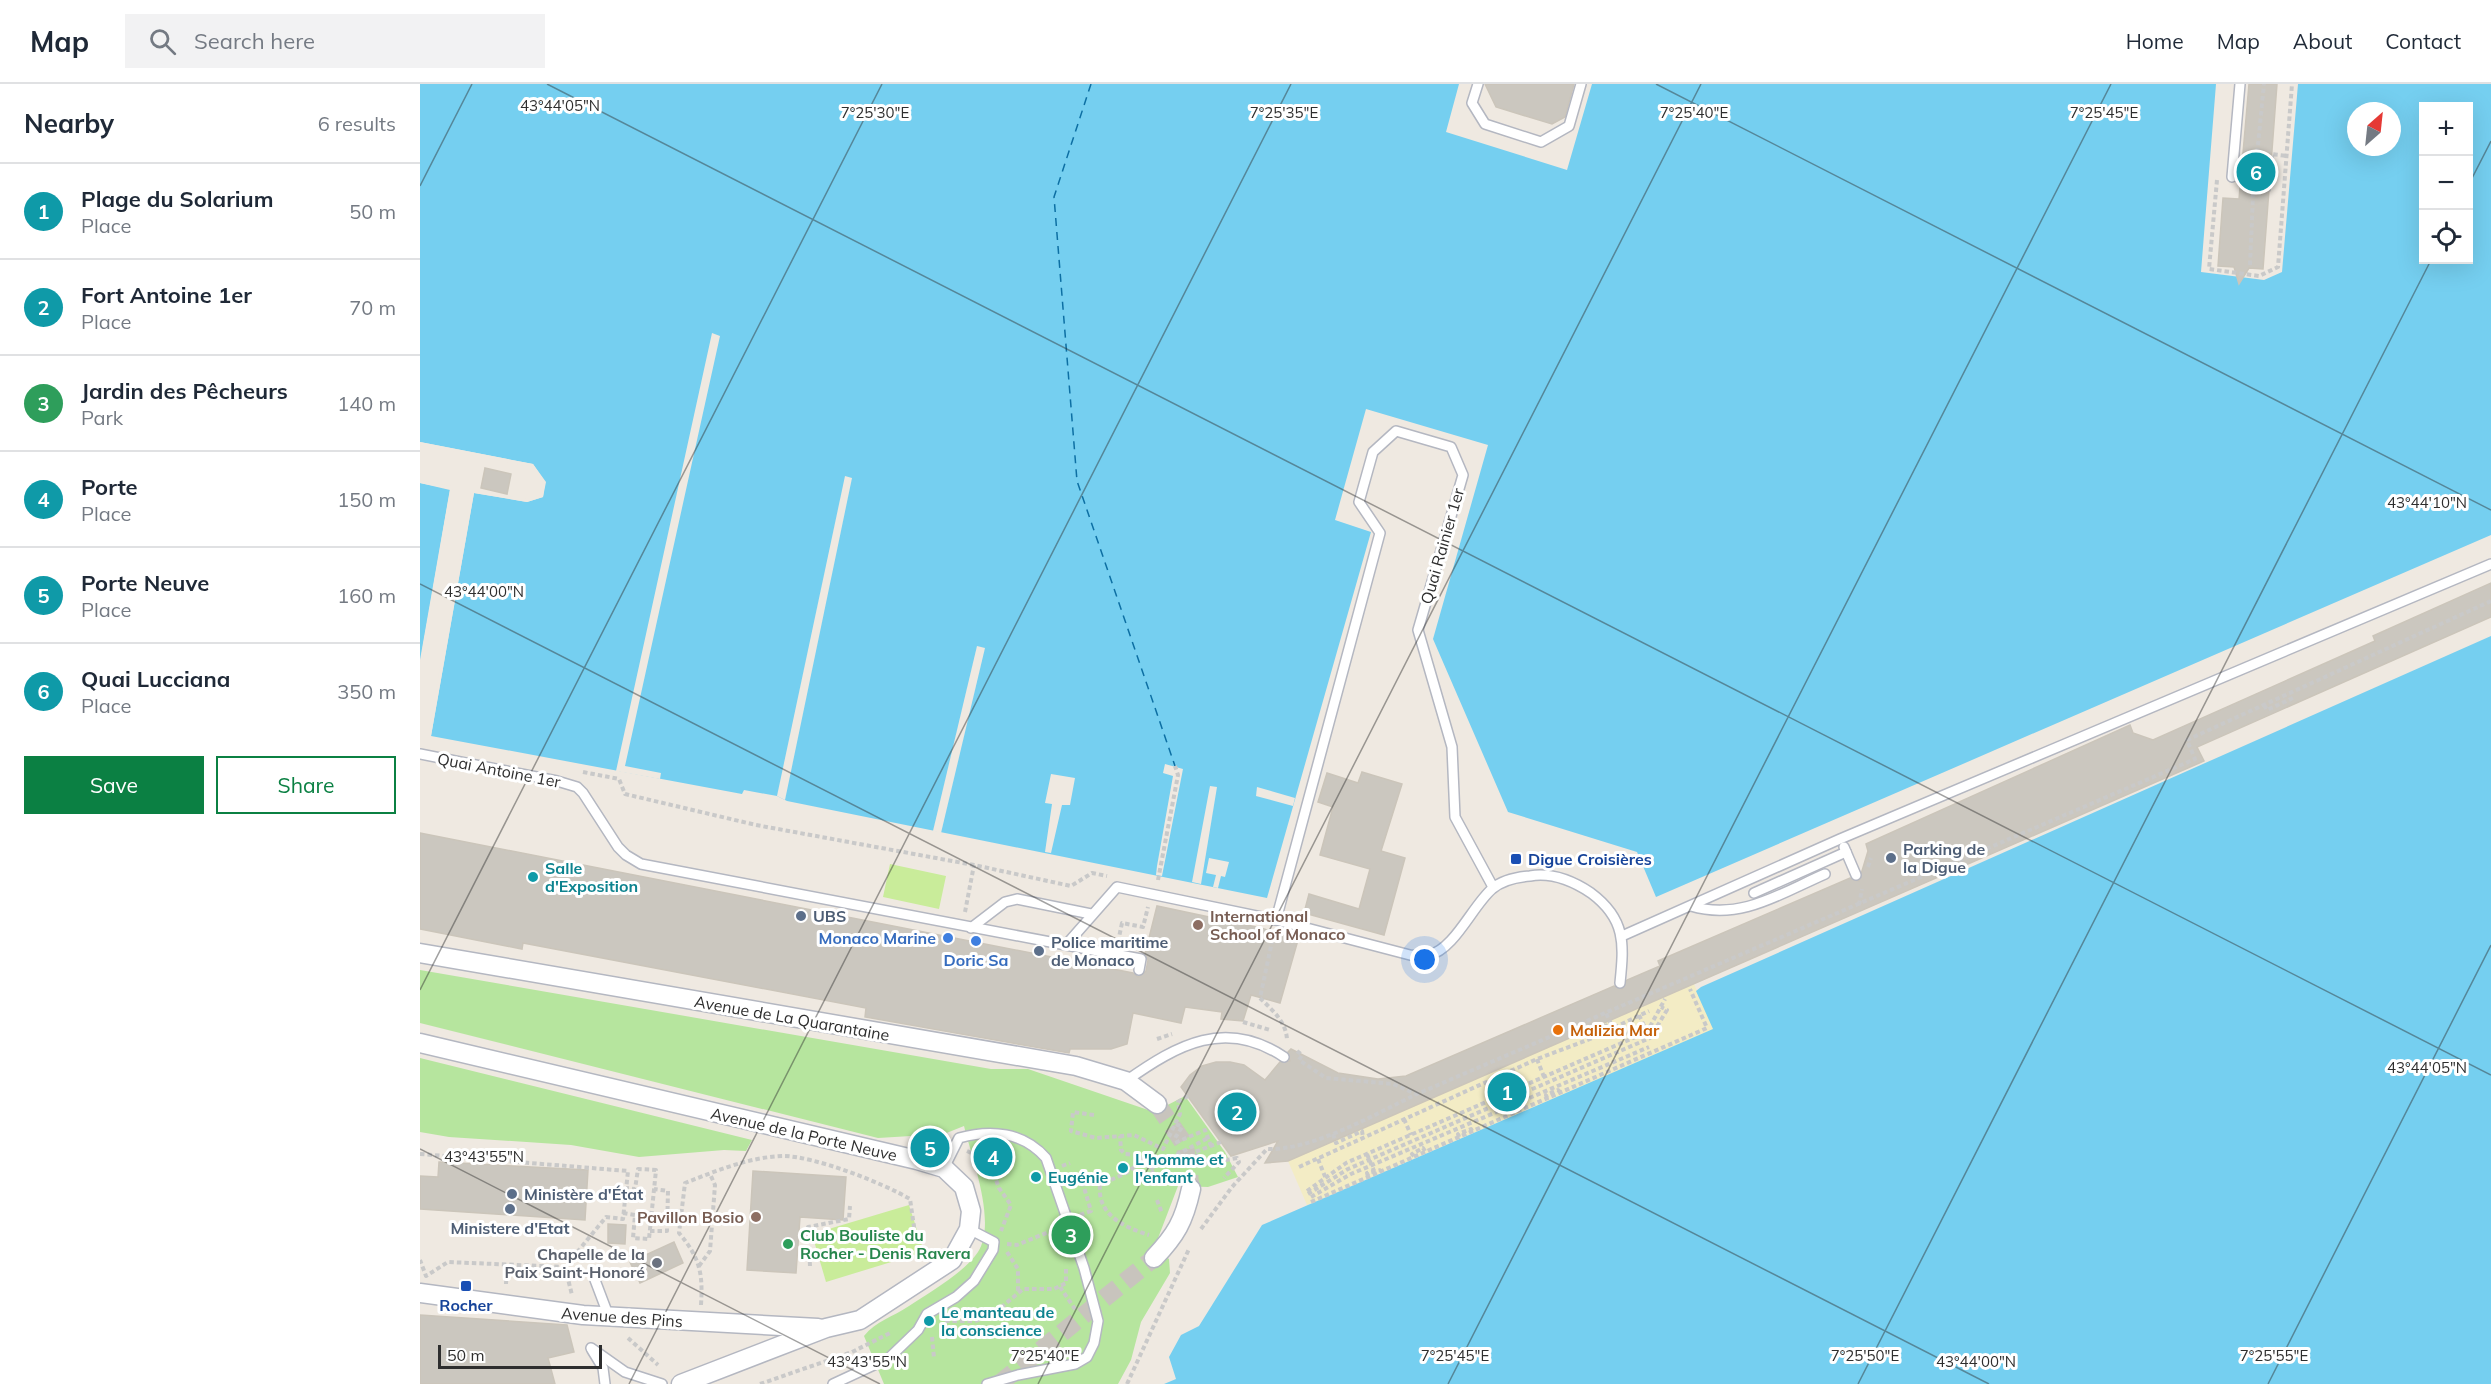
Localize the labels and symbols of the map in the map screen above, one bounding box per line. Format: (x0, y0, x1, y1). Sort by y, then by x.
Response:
text: 43°44'05"N (520, 96, 600, 115)
north arrow (2347, 102, 2401, 156)
text: 7°25'30"E (841, 103, 909, 122)
text: 7°25'35"E (1250, 103, 1318, 122)
text: 7°25'40"E (1660, 103, 1728, 122)
text: 7°25'45"E (2070, 103, 2138, 122)
pin: 6 (2236, 150, 2276, 194)
street label: Quai Rainier 1er (1416, 486, 1468, 606)
text: 43°44'10"N (2387, 493, 2467, 512)
text: 43°44'00"N (444, 582, 524, 601)
street label: Quai Antoine 1er (436, 748, 563, 792)
place label: Parking de la Digue (1903, 839, 1985, 877)
place label: Digue Croisières (1528, 849, 1652, 869)
marker: Parking de la Digue (1884, 851, 1898, 865)
marker: Digue Croisières (1509, 852, 1523, 866)
place label: Salle d'Exposition (545, 858, 638, 896)
marker: Salle d'Exposition (526, 870, 540, 884)
place label: UBS (813, 906, 846, 926)
place label: International School of Monaco (1210, 906, 1346, 944)
marker: UBS (794, 909, 808, 923)
marker: International School of Monaco (1191, 918, 1205, 932)
place label: Monaco Marine (819, 928, 936, 948)
marker: Monaco Marine (941, 931, 955, 945)
place label: Police maritime de Monaco (1051, 932, 1169, 970)
marker: Doric Sa (969, 934, 983, 948)
marker: Police maritime de Monaco (1032, 944, 1046, 958)
your location (1410, 945, 1439, 974)
place label: Doric Sa (944, 950, 1008, 970)
street label: Avenue de La Quarantaine (693, 991, 891, 1045)
place label: Malizia Mar (1570, 1020, 1660, 1040)
marker: Malizia Mar (1551, 1023, 1565, 1037)
text: 43°44'05"N (2387, 1058, 2467, 1077)
pin: 1 (1488, 1070, 1526, 1114)
pin: 2 (1218, 1090, 1256, 1134)
street label: Avenue de la Porte Neuve (709, 1103, 899, 1165)
pin: 5 (910, 1126, 950, 1170)
pin: 4 (974, 1134, 1012, 1180)
text: 43°43'55"N (444, 1147, 524, 1166)
place label: L'homme et l'enfant (1135, 1149, 1224, 1187)
marker: L'homme et l'enfant (1116, 1161, 1130, 1175)
place label: Eugénie (1048, 1167, 1109, 1187)
marker: Eugénie (1029, 1170, 1043, 1184)
place label: Ministère d'État (524, 1184, 643, 1204)
marker: Ministère d'État (505, 1187, 519, 1201)
marker: Ministere d'Etat (503, 1202, 517, 1216)
place label: Pavillon Bosio (637, 1207, 744, 1227)
marker: Pavillon Bosio (749, 1210, 763, 1224)
pin: 3 (1052, 1212, 1090, 1258)
place label: Ministere d'Etat (450, 1218, 570, 1238)
place label: Club Bouliste du Rocher - Denis Ravera (800, 1225, 971, 1263)
marker: Club Bouliste du Rocher - Denis Ravera (781, 1237, 795, 1251)
place label: Chapelle de la Paix Saint-Honoré (504, 1244, 645, 1282)
marker: Chapelle de la Paix Saint-Honoré (650, 1256, 664, 1270)
marker: Rocher (459, 1279, 473, 1293)
place label: Rocher (439, 1295, 493, 1315)
place label: Le manteau de la conscience (941, 1302, 1054, 1340)
street label: Avenue des Pins (561, 1303, 684, 1331)
marker: Le manteau de la conscience (922, 1314, 936, 1328)
scale bar (438, 1342, 602, 1370)
text: 7°25'40"E (1011, 1346, 1079, 1365)
text: 7°25'45"E (1421, 1346, 1489, 1365)
text: 7°25'50"E (1831, 1346, 1899, 1365)
text: 7°25'55"E (2240, 1346, 2308, 1365)
text: 43°43'55"N (827, 1352, 907, 1371)
text: 43°44'00"N (1936, 1352, 2016, 1371)

